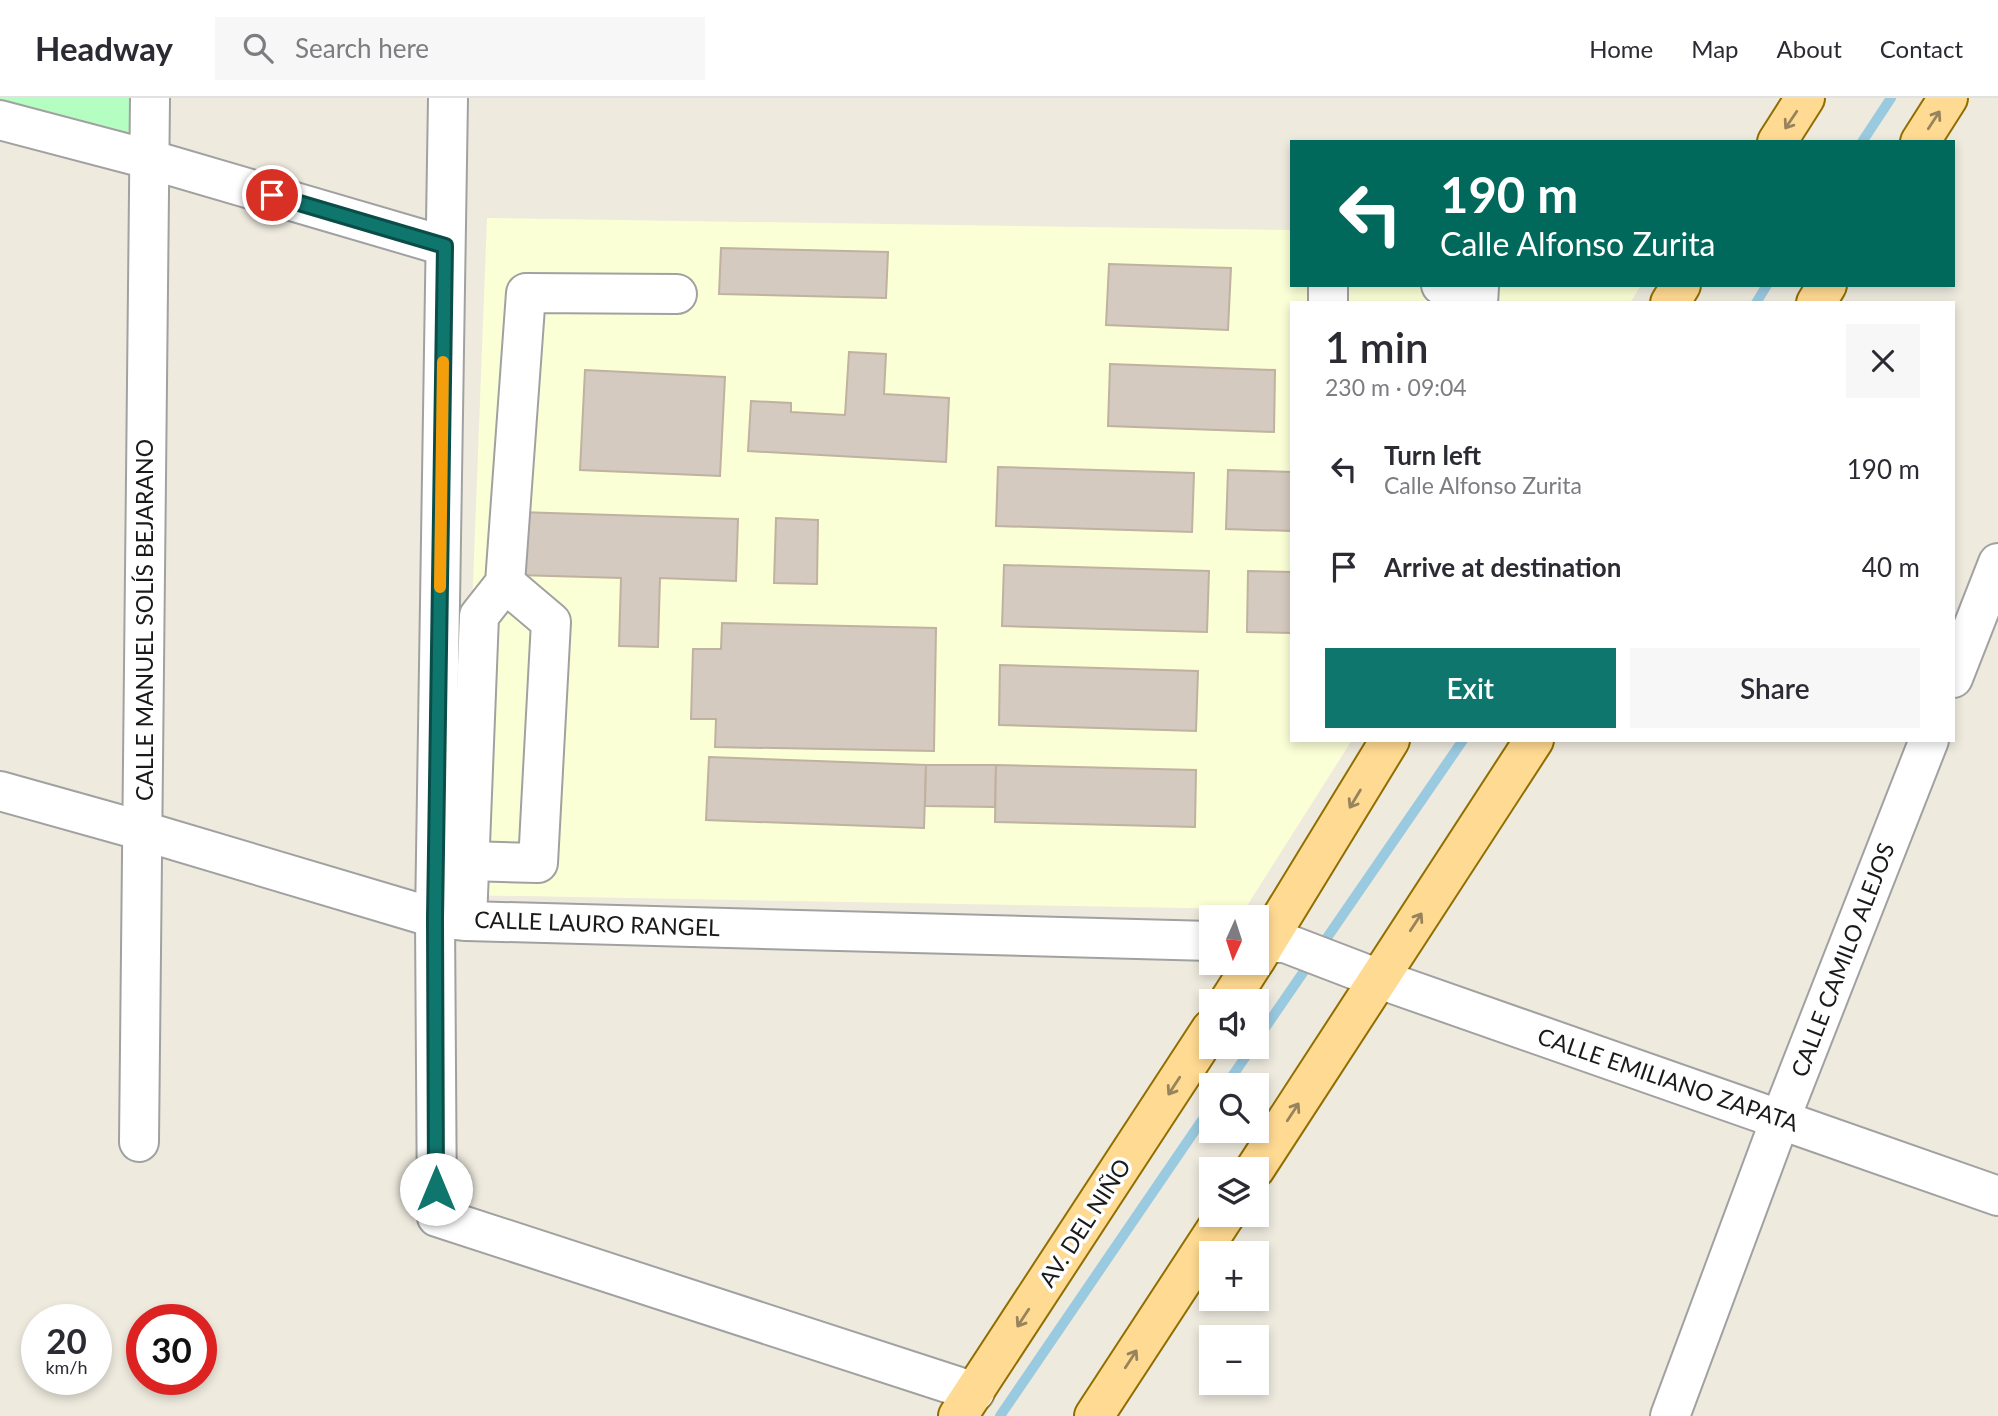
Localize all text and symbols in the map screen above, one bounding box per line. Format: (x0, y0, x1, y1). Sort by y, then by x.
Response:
search box (215, 17, 705, 80)
text: Headway (35, 28, 173, 68)
icon: search (239, 29, 277, 67)
text: Search here (295, 32, 429, 64)
text: Home (1589, 34, 1653, 63)
text: Map (1691, 34, 1739, 63)
text: About (1777, 34, 1842, 63)
text: Contact (1880, 34, 1963, 63)
one-way arrow (1784, 110, 1798, 129)
one-way arrow (1927, 111, 1942, 130)
pin (242, 165, 302, 225)
text: 190 m (1440, 165, 1578, 223)
icon: left (1325, 168, 1416, 259)
icon: arrive (253, 176, 291, 214)
text: Calle Alfonso Zurita (1440, 224, 1716, 263)
text: 1 min (1325, 322, 1429, 372)
button: close (1846, 324, 1920, 398)
text: 230 m · 09:04 (1325, 373, 1467, 401)
street label: CALLE MANUEL SOLÍS BEJARANO (130, 439, 158, 801)
text: Turn left (1384, 439, 1481, 471)
icon: left (1325, 450, 1363, 488)
text: 190 m (1847, 453, 1920, 485)
text: Calle Alfonso Zurita (1384, 471, 1582, 499)
icon: arrive (1325, 548, 1363, 586)
text: Arrive at destination (1384, 551, 1621, 583)
text: 40 m (1862, 551, 1920, 583)
button: Exit (1325, 648, 1616, 728)
button: Share (1630, 648, 1920, 728)
one-way arrow (1348, 788, 1362, 808)
street label: CALLE CAMILO ALEJOS (1785, 839, 1900, 1081)
street label: CALLE LAURO RANGEL (474, 905, 720, 941)
north arrow (1199, 905, 1269, 975)
map controls (1199, 905, 1269, 1395)
one-way arrow (1409, 913, 1424, 932)
button: sound (1199, 989, 1269, 1059)
street label: CALLE EMILIANO ZAPATA (1534, 1021, 1803, 1137)
button: search (1199, 1073, 1269, 1143)
one-way arrow (1166, 1076, 1181, 1095)
one-way arrow (1285, 1103, 1300, 1122)
position arrow (399, 1152, 473, 1226)
street label: AV. DEL NIÑO (1032, 1153, 1136, 1292)
button: layers (1199, 1157, 1269, 1227)
button: + (1199, 1241, 1269, 1311)
speed limit sign: 30 (126, 1304, 217, 1395)
one-way arrow (1016, 1308, 1031, 1327)
text: 20 (46, 1319, 87, 1361)
button: − (1199, 1325, 1269, 1395)
one-way arrow (1124, 1350, 1138, 1369)
text: km/h (45, 1356, 88, 1378)

